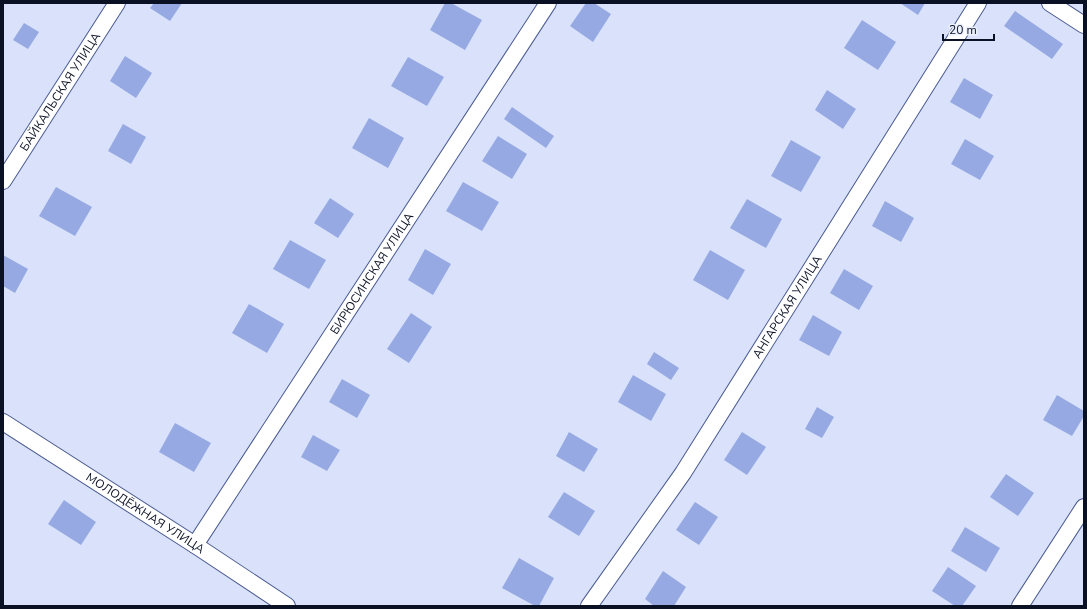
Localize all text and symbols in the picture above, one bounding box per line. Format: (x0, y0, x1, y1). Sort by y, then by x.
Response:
scale bar (943, 16, 994, 42)
text: 20 m (949, 22, 977, 38)
street label: БАЙКАЛЬСКАЯ УЛИЦА (16, 29, 104, 154)
street label: БИРЮСИНСКАЯ УЛИЦА (326, 209, 417, 337)
street label: АНГАРСКАЯ УЛИЦА (749, 252, 826, 361)
street label: МОЛОДЁЖНАЯ УЛИЦА (83, 469, 208, 557)

